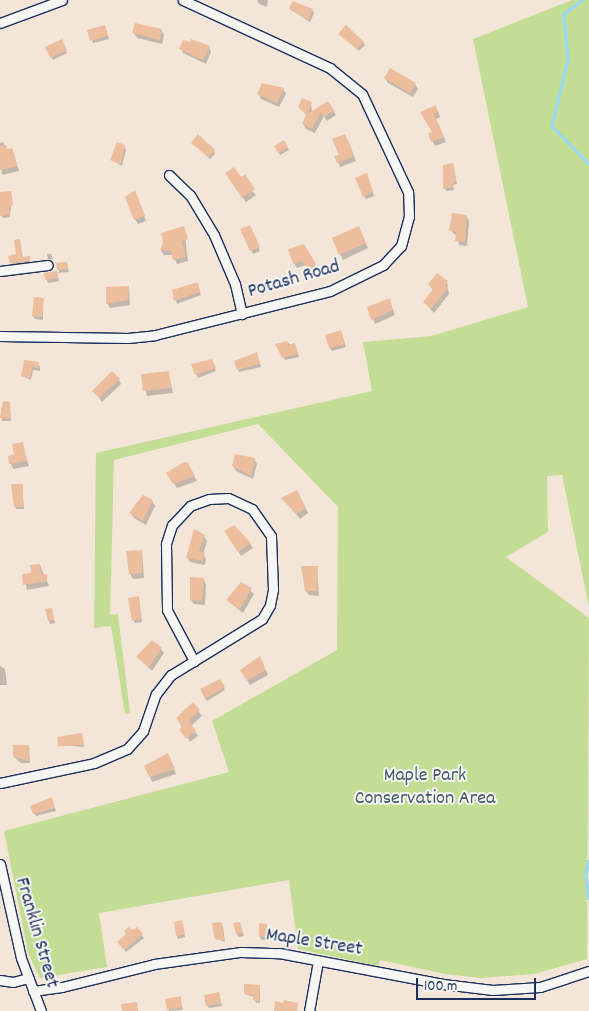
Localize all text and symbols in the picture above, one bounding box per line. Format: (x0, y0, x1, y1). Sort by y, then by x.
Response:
street label: Potash Road (245, 255, 343, 305)
park label: Maple Park Conservation Area (355, 765, 495, 812)
street label: Franklin Street (9, 875, 63, 991)
street label: Maple Street (264, 924, 364, 962)
scale bar (419, 968, 539, 1000)
text: 100 m (424, 976, 457, 998)

